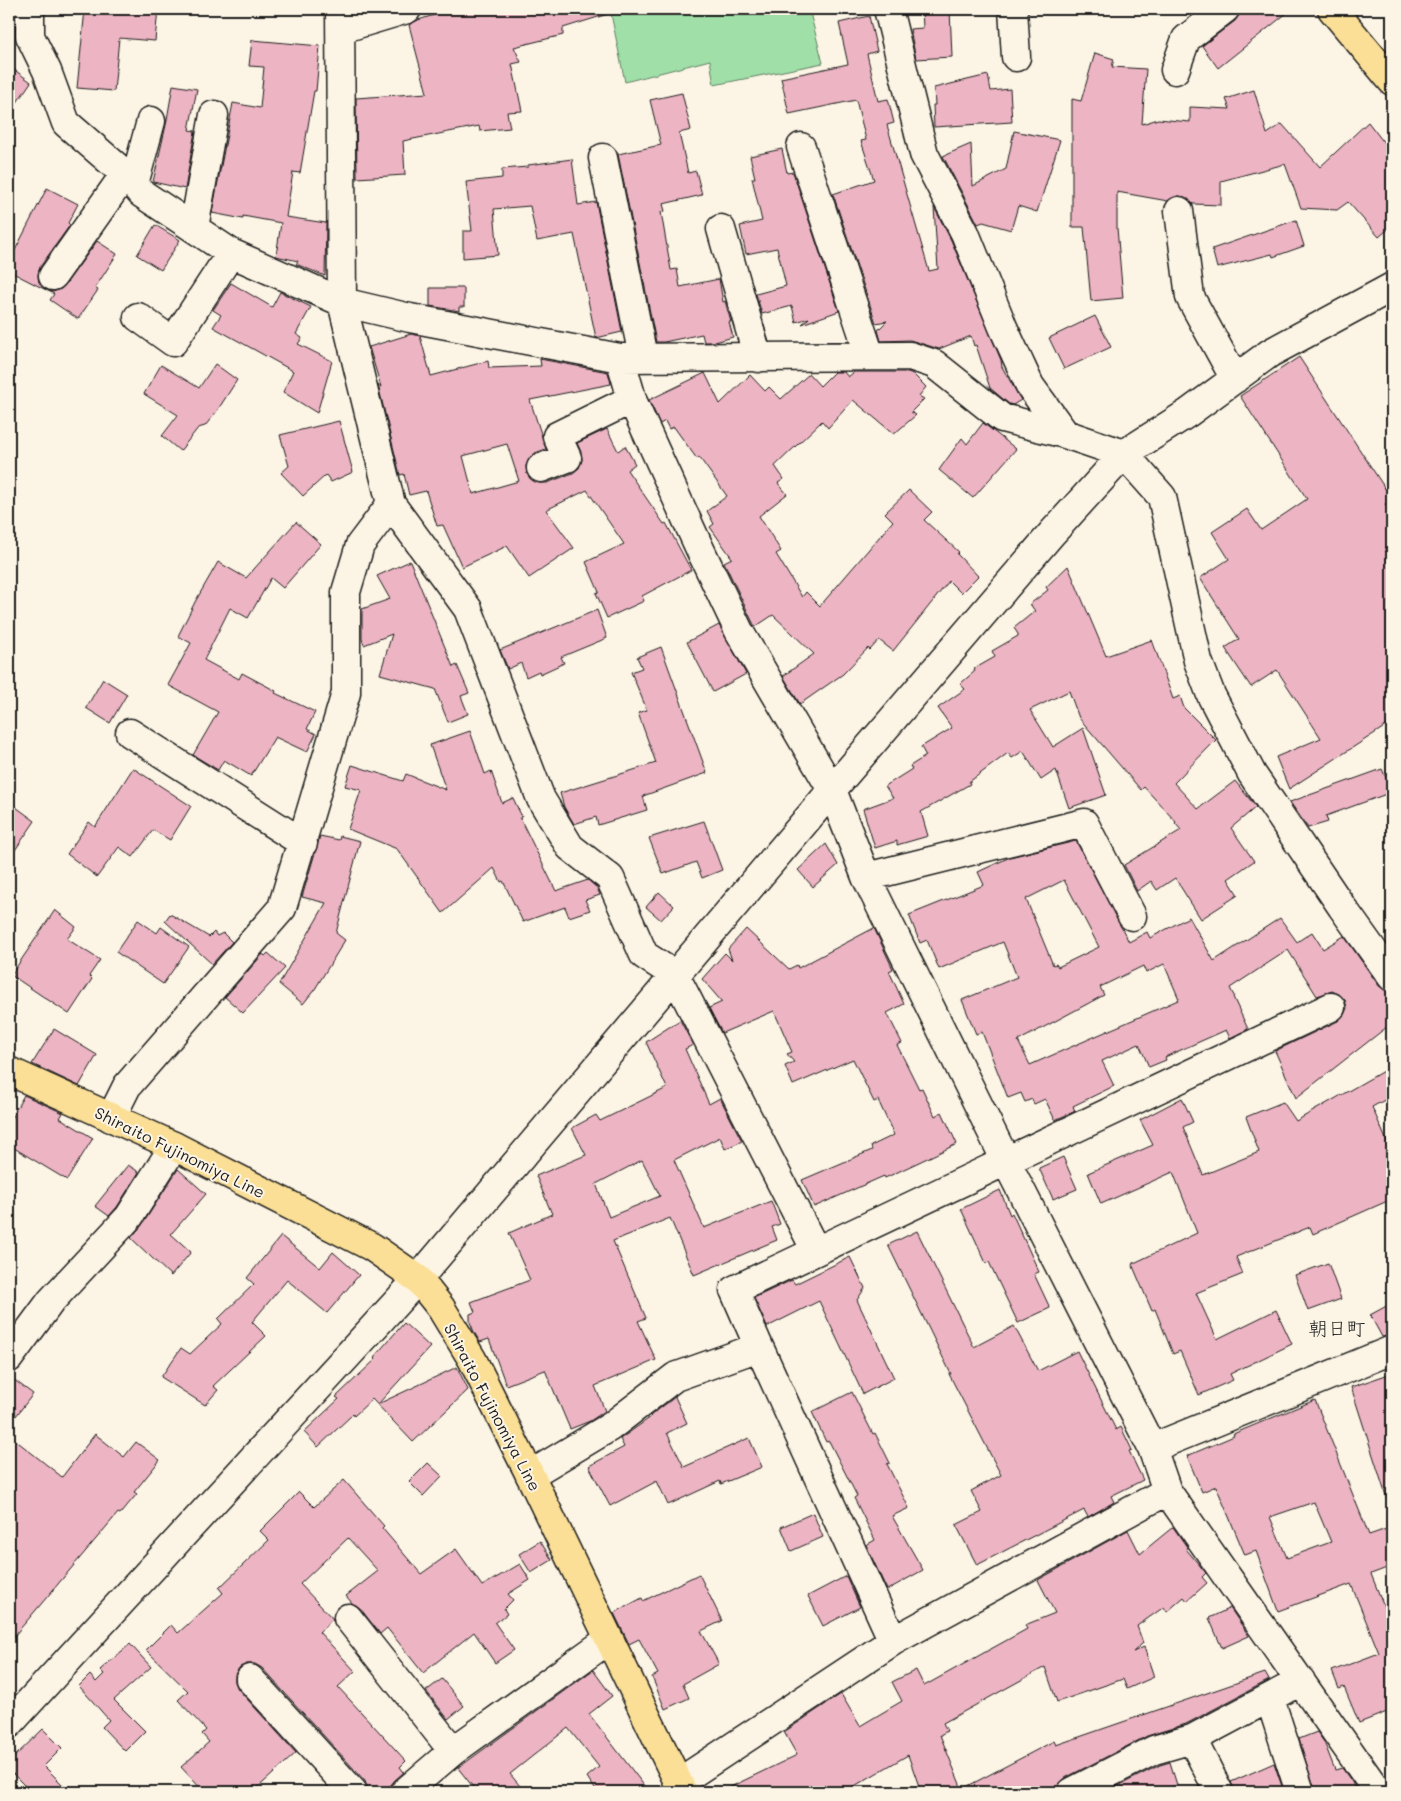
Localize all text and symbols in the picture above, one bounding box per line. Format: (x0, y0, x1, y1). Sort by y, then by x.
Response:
street label: Shiraito Fujinomiya Line (91, 1102, 269, 1202)
district label: 朝日町 (1308, 1315, 1366, 1340)
street label: Shiraito Fujinomiya Line (440, 1320, 546, 1494)

